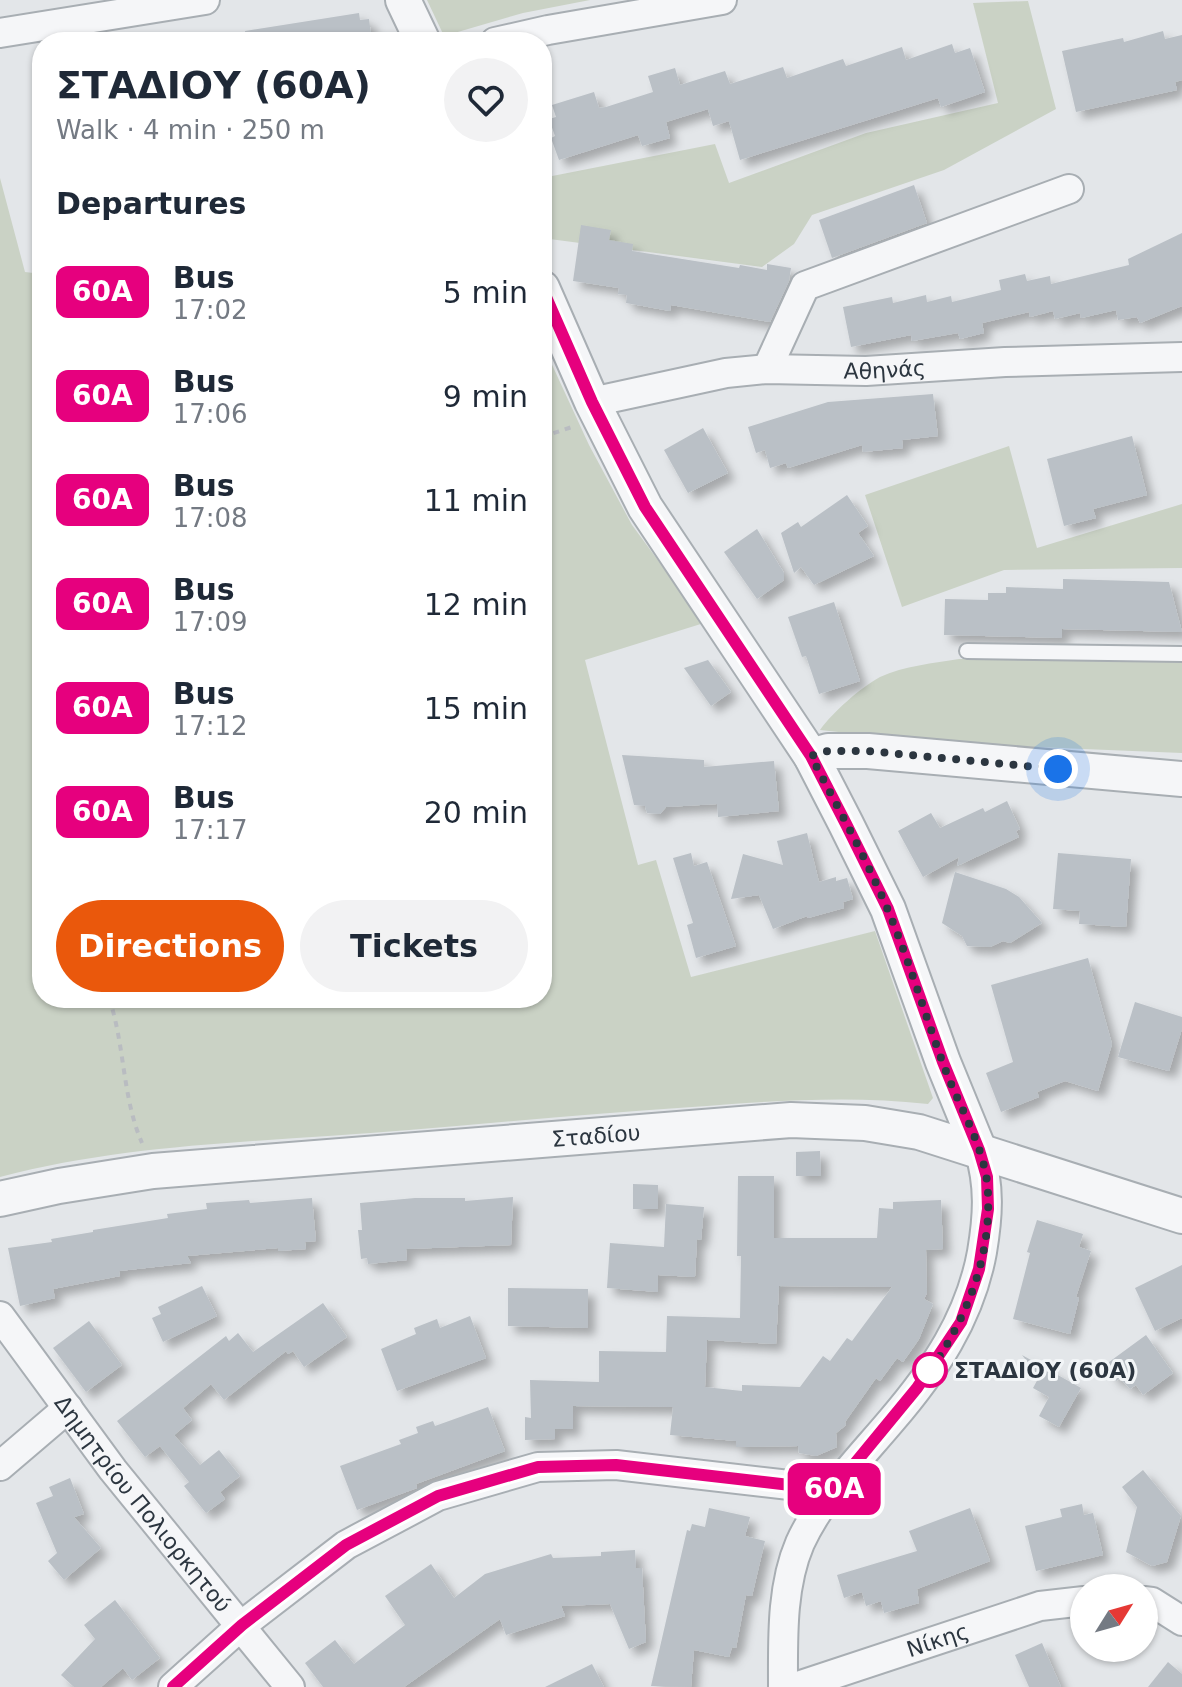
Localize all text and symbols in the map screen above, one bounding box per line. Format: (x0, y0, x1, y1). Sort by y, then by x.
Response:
button: heart (444, 58, 528, 142)
text: ΣΤΑΔΙΟΥ (60A) (56, 63, 371, 107)
text: Walk · 4 min · 250 m (56, 115, 325, 145)
text: Departures (56, 186, 246, 221)
text: Bus (173, 260, 235, 295)
text: 60Α (72, 275, 133, 308)
text: 5 min (443, 275, 528, 310)
text: 17:02 (173, 295, 248, 325)
street label: Αθηνάς (843, 355, 927, 384)
text: Bus (173, 364, 235, 399)
text: 60Α (72, 379, 133, 412)
text: 9 min (443, 379, 528, 414)
text: 17:06 (173, 399, 248, 429)
text: Bus (173, 468, 235, 503)
text: 60Α (72, 483, 133, 516)
text: 11 min (424, 483, 528, 518)
text: 17:08 (173, 503, 248, 533)
text: Bus (173, 572, 235, 607)
text: 60Α (72, 587, 133, 620)
text: 12 min (424, 587, 528, 622)
text: 17:09 (173, 607, 248, 637)
text: Bus (173, 676, 235, 711)
text: 60Α (72, 691, 133, 724)
text: 15 min (424, 691, 528, 726)
text: 17:12 (173, 711, 248, 741)
your location (1038, 749, 1078, 789)
text: Bus (173, 780, 235, 815)
text: 60Α (72, 795, 133, 828)
text: 20 min (424, 795, 528, 830)
text: 17:17 (173, 815, 248, 845)
button: Directions (56, 900, 284, 992)
button: Tickets (300, 900, 528, 992)
street label: Σταδίου (551, 1120, 641, 1152)
marker: ΣΤΑΔΙΟΥ (60A) (913, 1353, 947, 1387)
place label: ΣΤΑΔΙΟΥ (60A) (954, 1358, 1136, 1383)
street label: Δημητρίου Πολιορκητού (50, 1391, 236, 1617)
line badge: 60Α (788, 1463, 880, 1515)
text: 60Α (804, 1472, 864, 1505)
north arrow (1070, 1574, 1158, 1662)
map controls (1070, 1574, 1158, 1662)
street label: Νίκης (903, 1619, 972, 1662)

